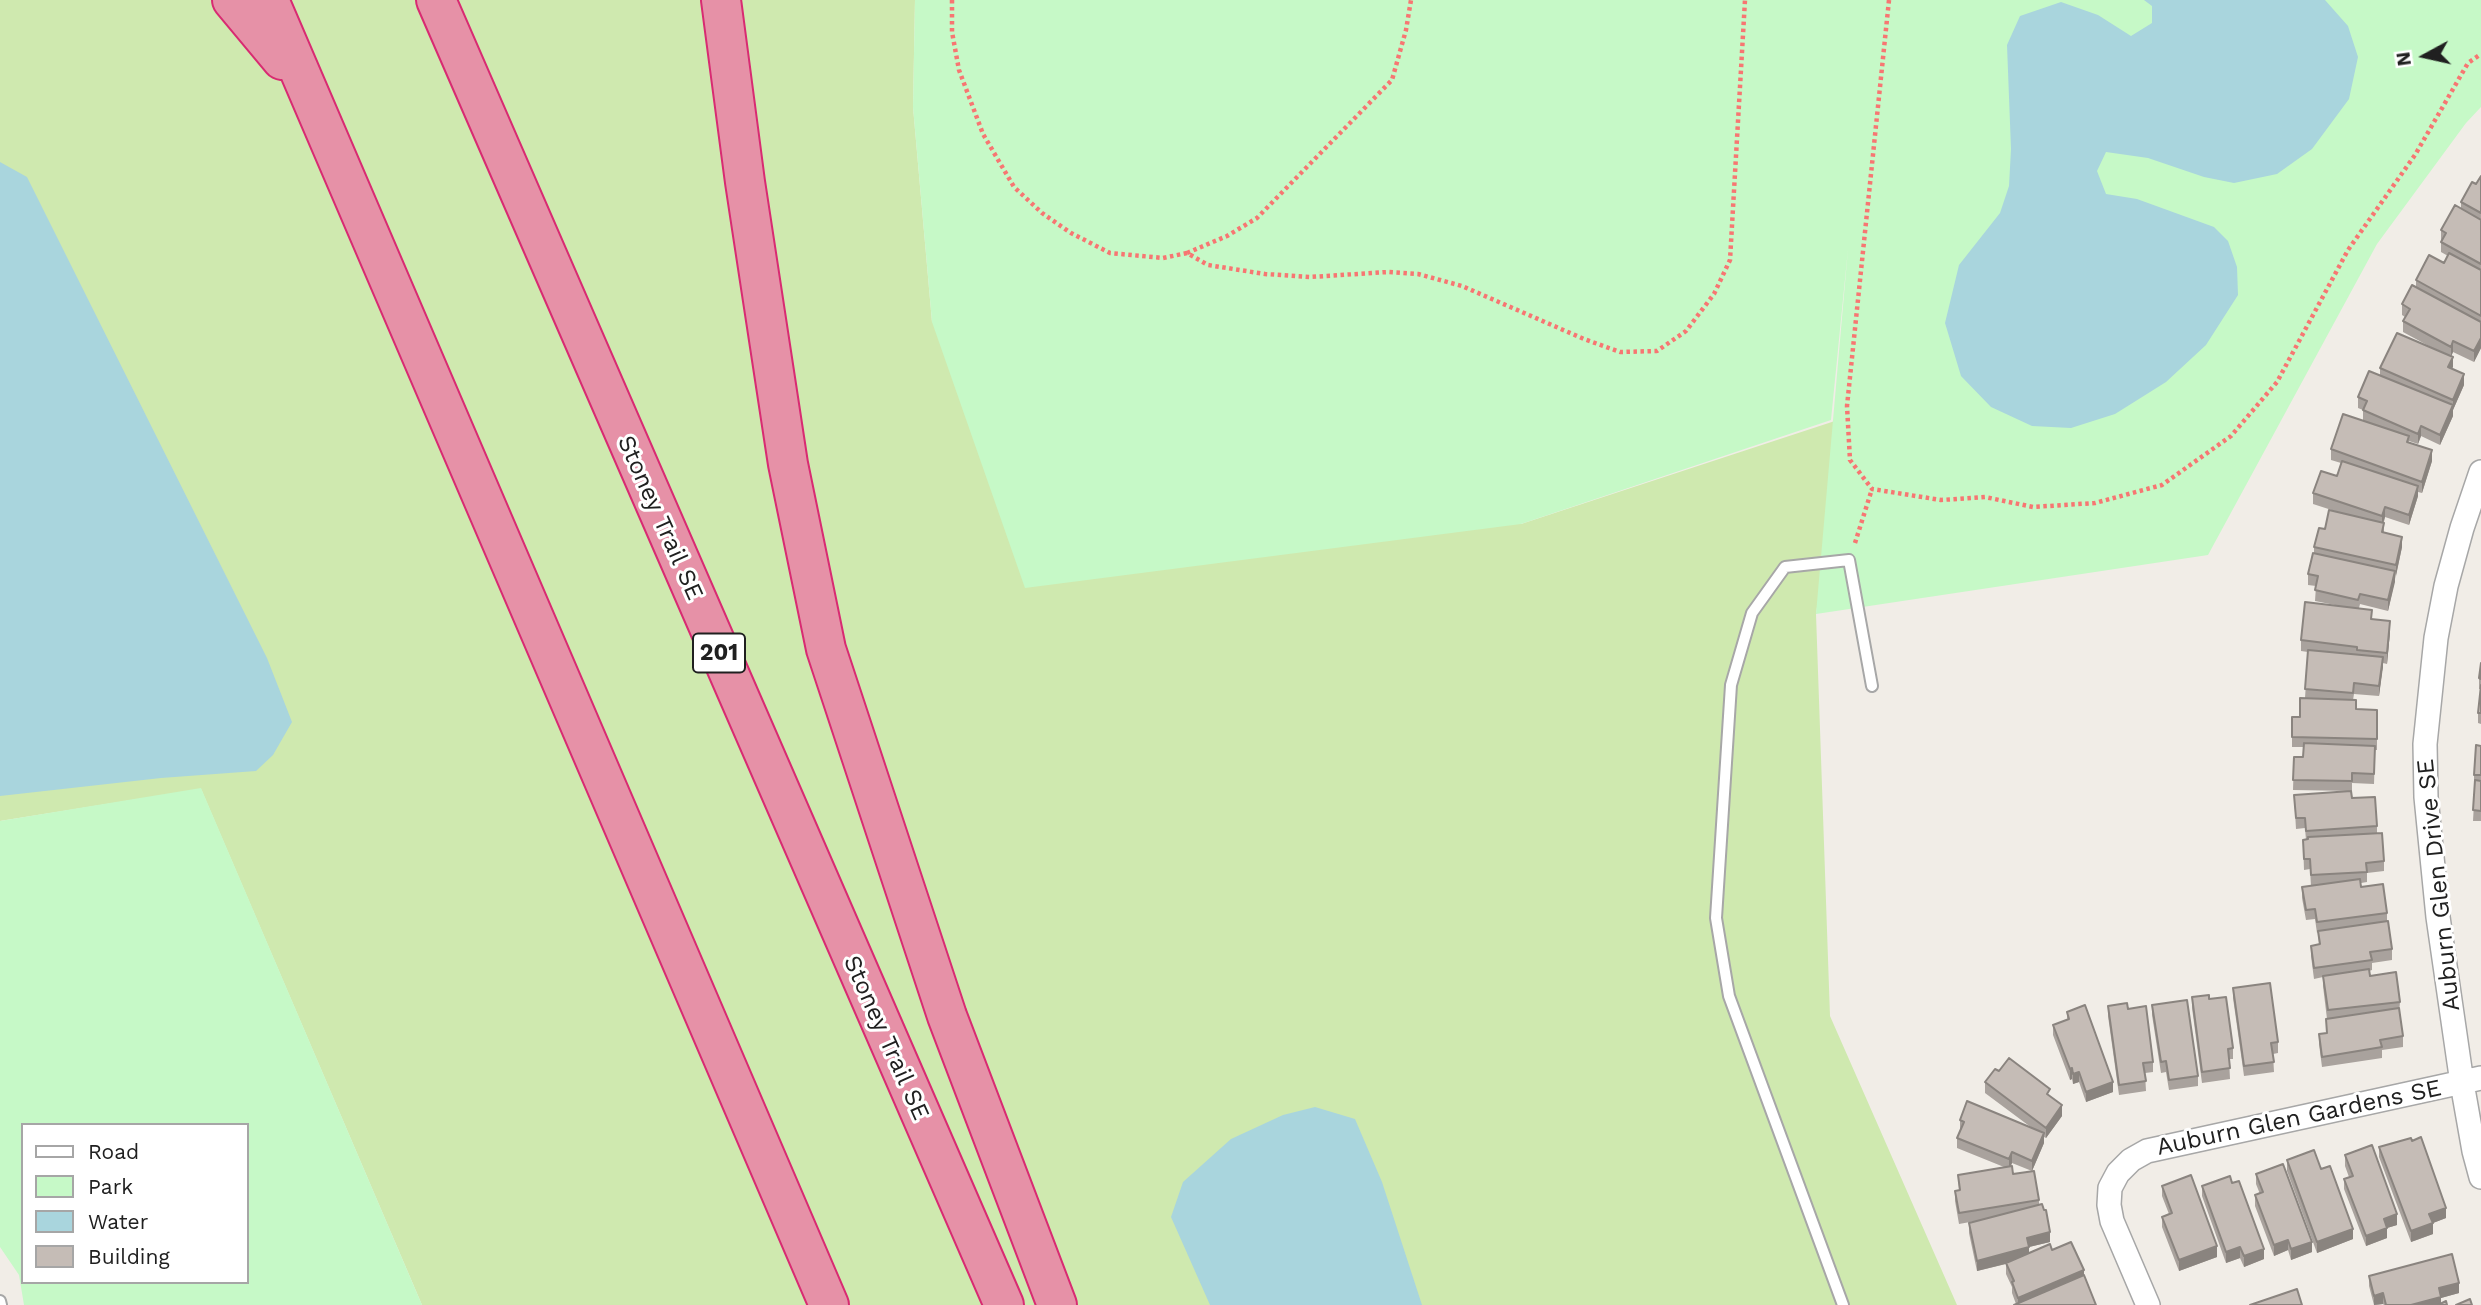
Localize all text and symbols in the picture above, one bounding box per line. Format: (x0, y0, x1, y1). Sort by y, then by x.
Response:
north arrow (2390, 21, 2460, 91)
text: N (2391, 50, 2416, 68)
street label: Stoney Trail SE (611, 431, 709, 605)
road number: 201 (693, 634, 745, 673)
street label: Auburn Glen Drive SE (2411, 758, 2467, 1012)
street label: Stoney Trail SE (837, 951, 935, 1125)
street label: Auburn Glen Gardens SE (2154, 1074, 2444, 1162)
legend (21, 1123, 248, 1284)
text: Road (88, 1139, 139, 1164)
text: Park (88, 1174, 133, 1199)
text: Water (88, 1209, 148, 1234)
text: Building (88, 1244, 170, 1269)

